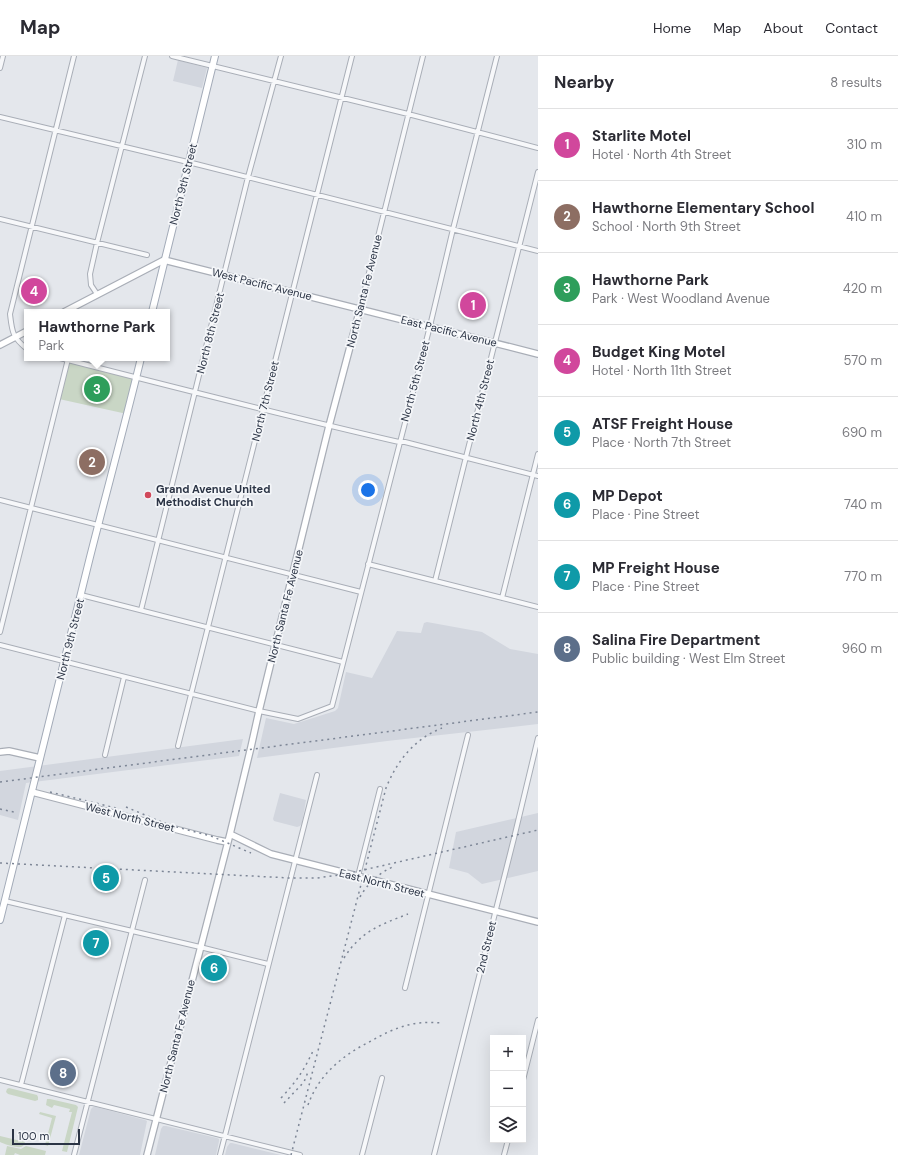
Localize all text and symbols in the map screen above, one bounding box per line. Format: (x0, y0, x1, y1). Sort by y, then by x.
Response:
text: Map (20, 15, 60, 40)
text: Home (653, 19, 691, 37)
text: Map (713, 19, 741, 37)
text: About (763, 19, 803, 37)
text: Contact (825, 19, 878, 37)
text: Nearby (554, 71, 614, 93)
text: 8 results (830, 74, 882, 91)
text: Starlite Motel (592, 126, 691, 146)
text: 1 (565, 136, 569, 153)
text: 310 m (847, 136, 882, 153)
street label: North 9th Street (166, 142, 200, 226)
text: Hotel · North 4th Street (592, 146, 731, 163)
text: Hawthorne Elementary School (592, 198, 815, 218)
text: 2 (563, 208, 571, 225)
text: 410 m (846, 208, 882, 225)
text: School · North 9th Street (592, 218, 741, 235)
street label: North Santa Fe Avenue (343, 233, 385, 349)
street label: West Pacific Avenue (210, 265, 314, 303)
text: Hawthorne Park (592, 270, 709, 290)
pin: 4 (21, 276, 47, 306)
text: 3 (563, 280, 571, 297)
text: 420 m (843, 280, 882, 297)
pin: 1 (460, 290, 486, 320)
text: Park · West Woodland Avenue (592, 290, 770, 307)
street label: North 8th Street (193, 291, 227, 375)
popup (24, 309, 170, 361)
street label: East Pacific Avenue (399, 312, 499, 350)
text: Hawthorne Park (39, 317, 155, 337)
text: Park (39, 337, 64, 354)
street label: North 5th Street (397, 339, 433, 423)
text: Budget King Motel (592, 342, 725, 362)
text: 4 (563, 352, 571, 369)
text: 570 m (844, 352, 882, 369)
street label: North 4th Street (463, 358, 497, 442)
street label: North 7th Street (248, 359, 282, 443)
text: Hotel · North 11th Street (592, 362, 732, 379)
pin: 3 (84, 374, 110, 404)
text: ATSF Freight House (592, 414, 733, 434)
text: 5 (563, 424, 571, 441)
text: 690 m (842, 424, 882, 441)
text: Place · North 7th Street (592, 434, 731, 451)
pin: 2 (79, 447, 105, 477)
your location (358, 480, 378, 500)
place label: Grand Avenue United Methodist Church (156, 482, 270, 509)
text: MP Depot (592, 486, 663, 506)
marker: Grand Avenue United Methodist Church (143, 490, 153, 500)
text: 6 (563, 496, 571, 513)
text: 740 m (844, 496, 882, 513)
text: Place · Pine Street (592, 506, 700, 523)
street label: North Santa Fe Avenue (264, 548, 306, 664)
text: MP Freight House (592, 558, 720, 578)
text: 7 (564, 568, 570, 585)
text: 770 m (844, 568, 882, 585)
text: Place · Pine Street (592, 578, 700, 595)
street label: North 9th Street (53, 597, 87, 681)
text: Salina Fire Department (592, 630, 760, 650)
text: 8 (563, 640, 571, 657)
text: 960 m (842, 640, 882, 657)
text: Public building · West Elm Street (592, 650, 785, 667)
street label: West North Street (84, 799, 176, 835)
pin: 5 (93, 863, 119, 893)
street label: East North Street (338, 866, 426, 900)
street label: 2nd Street (473, 919, 499, 975)
pin: 7 (83, 928, 109, 958)
pin: 6 (201, 953, 227, 983)
street label: North Santa Fe Avenue (156, 978, 198, 1094)
map controls (490, 1035, 526, 1143)
button: + (490, 1035, 526, 1071)
pin: 8 (50, 1058, 76, 1088)
button: − (490, 1071, 526, 1107)
button: layers (490, 1107, 526, 1143)
scale bar (12, 1127, 80, 1146)
text: 100 m (18, 1129, 49, 1143)

